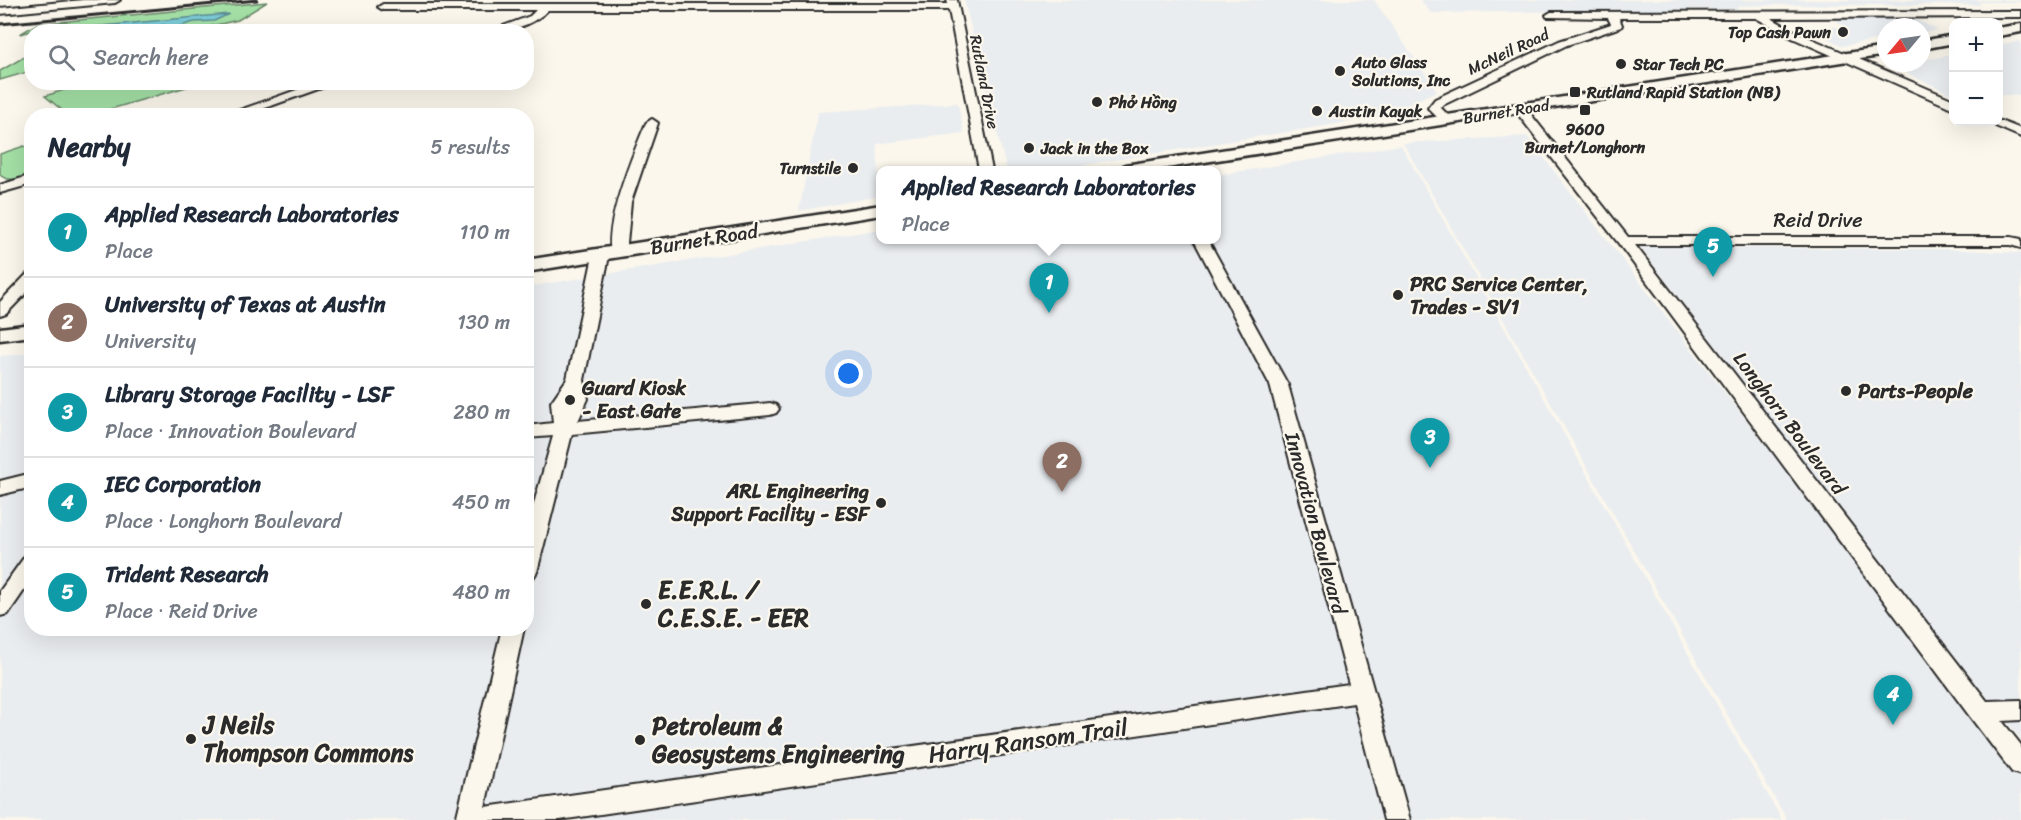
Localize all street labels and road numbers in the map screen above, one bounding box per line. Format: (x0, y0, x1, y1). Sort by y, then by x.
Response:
street label: McNeil Road (1462, 19, 1555, 83)
street label: Rutland Drive (961, 33, 1008, 132)
street label: Burnet Road (1461, 90, 1553, 133)
street label: Reid Drive (1774, 203, 1862, 238)
street label: Burnet Road (648, 213, 762, 265)
street label: Longhorn Boulevard (1724, 344, 1856, 504)
street label: Innovation Boulevard (1274, 427, 1357, 619)
street label: Harry Ransom Trail (926, 706, 1132, 776)

